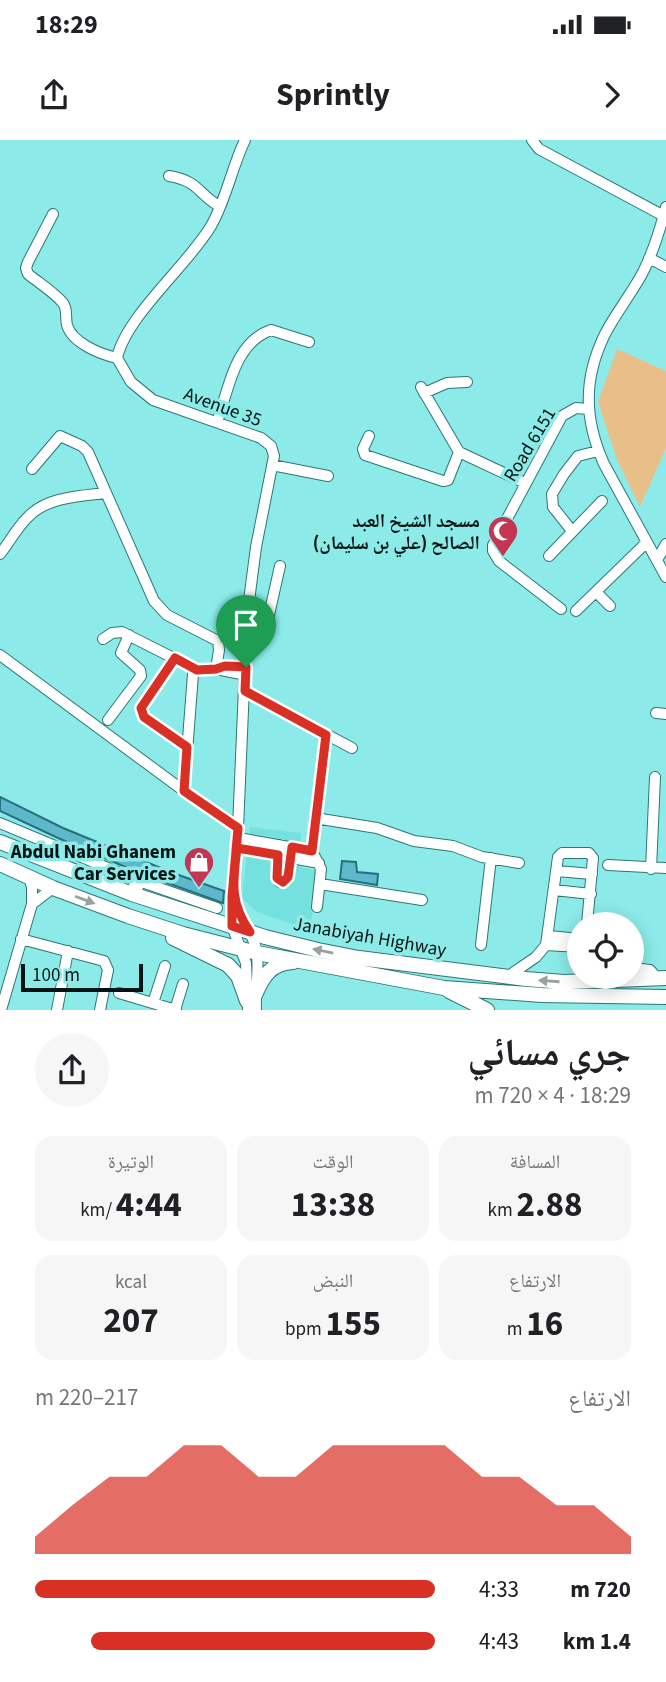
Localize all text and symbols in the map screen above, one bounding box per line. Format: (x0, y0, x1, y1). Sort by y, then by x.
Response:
text: 18:29 (35, 6, 98, 43)
text: Sprintly (276, 72, 390, 118)
icon: share (35, 76, 73, 114)
icon: forward (593, 76, 631, 114)
street label: Avenue 35 (180, 381, 265, 434)
street label: Road 6151 (498, 403, 563, 487)
place label: مسجد الشيخ العبد الصالح (علي بن سليمان) (313, 508, 480, 558)
mosque icon: مسجد الشيخ العبد الصالح (علي بن سليمان) (486, 514, 520, 558)
pin (216, 595, 276, 667)
icon: arrive (227, 606, 265, 644)
place label: Abdul Nabi Ghanem Car Services (10, 839, 176, 888)
shop icon: Abdul Nabi Ghanem Car Services (182, 845, 216, 889)
one-way arrow (75, 894, 96, 905)
street label: Janabiyah Highway (291, 911, 448, 964)
map controls (567, 912, 644, 989)
button: locate (567, 912, 644, 989)
one-way arrow (312, 945, 334, 956)
scale bar (21, 961, 144, 993)
text: 100 m (32, 962, 80, 989)
one-way arrow (538, 975, 560, 986)
text: جري مسائي (467, 1026, 631, 1080)
button: share (35, 1033, 109, 1107)
text: 18:29 · 4 × 720 m (475, 1079, 631, 1112)
text: الوتيرة (108, 1149, 154, 1176)
text: الوقت (313, 1149, 353, 1176)
text: المسافة (510, 1149, 560, 1176)
text: 4:44 (116, 1180, 182, 1230)
text: 13:38 (291, 1180, 375, 1230)
text: 2.88 (517, 1180, 582, 1230)
text: /km (80, 1197, 116, 1224)
text: km (488, 1197, 517, 1224)
text: النبض (313, 1268, 353, 1295)
text: الارتفاع (509, 1268, 561, 1295)
text: kcal (115, 1269, 147, 1296)
text: 207 (103, 1296, 159, 1346)
text: 155 (326, 1299, 381, 1349)
text: 16 (526, 1299, 563, 1349)
text: bpm (285, 1316, 326, 1343)
text: m (507, 1316, 526, 1343)
text: 217–220 m (35, 1381, 138, 1414)
text: الارتفاع (568, 1382, 631, 1415)
text: 4:33 (479, 1573, 519, 1606)
text: 720 m (570, 1573, 631, 1606)
text: 4:43 (479, 1625, 519, 1658)
text: 1.4 km (563, 1625, 631, 1658)

